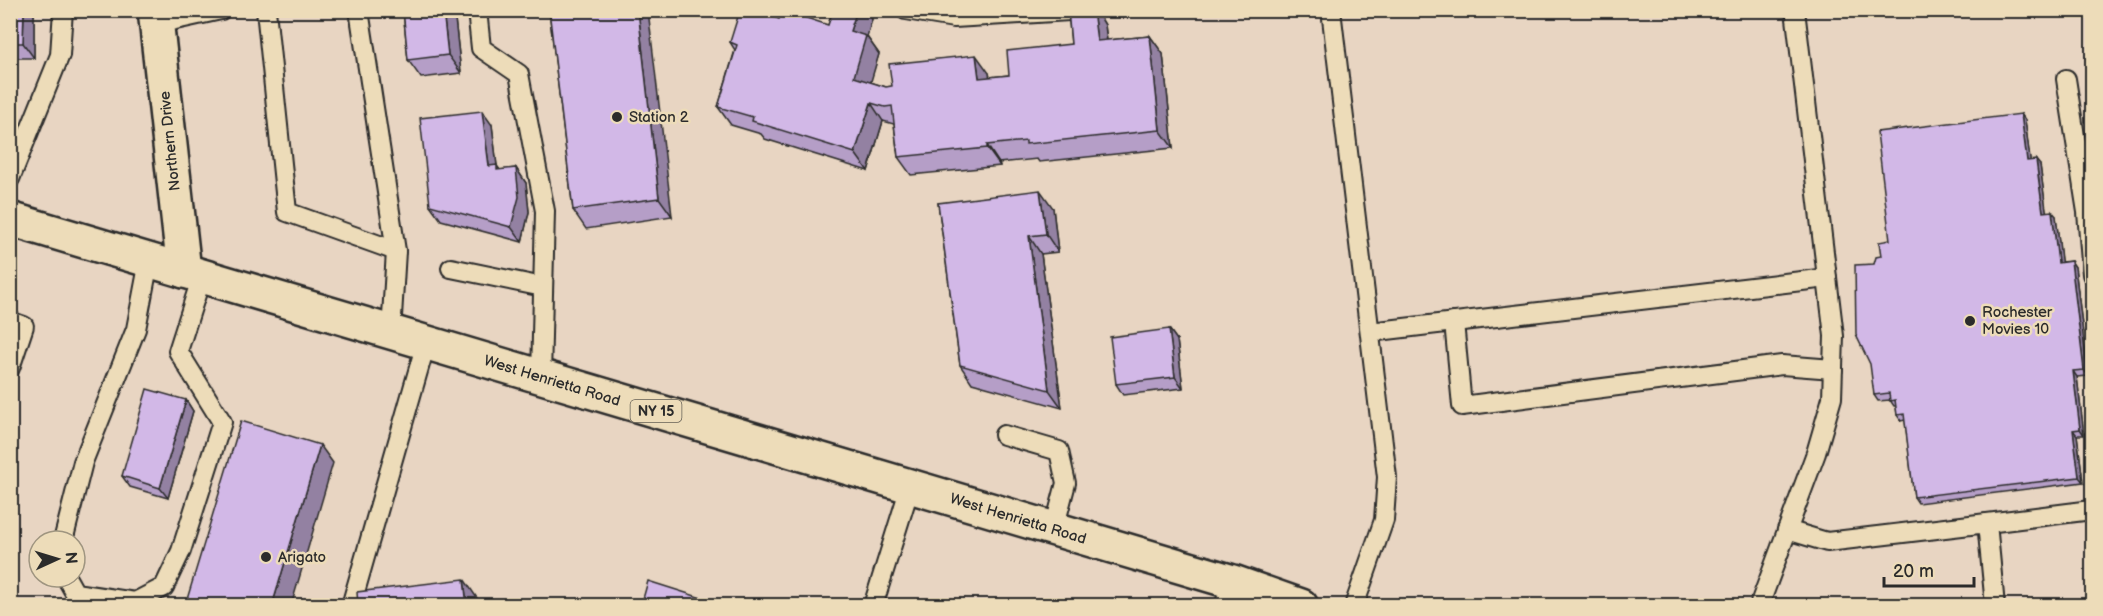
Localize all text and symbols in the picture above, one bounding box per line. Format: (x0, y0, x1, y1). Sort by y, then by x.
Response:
street label: Northern Drive (155, 90, 185, 192)
place label: Station 2 (629, 108, 689, 127)
marker: Station 2 (610, 110, 624, 124)
place label: Rochester Movies 10 (1982, 303, 2053, 339)
marker: Rochester Movies 10 (1963, 314, 1977, 328)
street label: West Henrietta Road (482, 351, 622, 411)
road number: NY 15 (630, 400, 682, 422)
street label: West Henrietta Road (948, 489, 1088, 549)
north arrow (27, 529, 87, 589)
place label: Arigato (278, 548, 326, 567)
marker: Arigato (259, 550, 273, 564)
scale bar (1884, 550, 1974, 588)
text: N (61, 551, 80, 565)
text: 20 m (1893, 561, 1934, 582)

